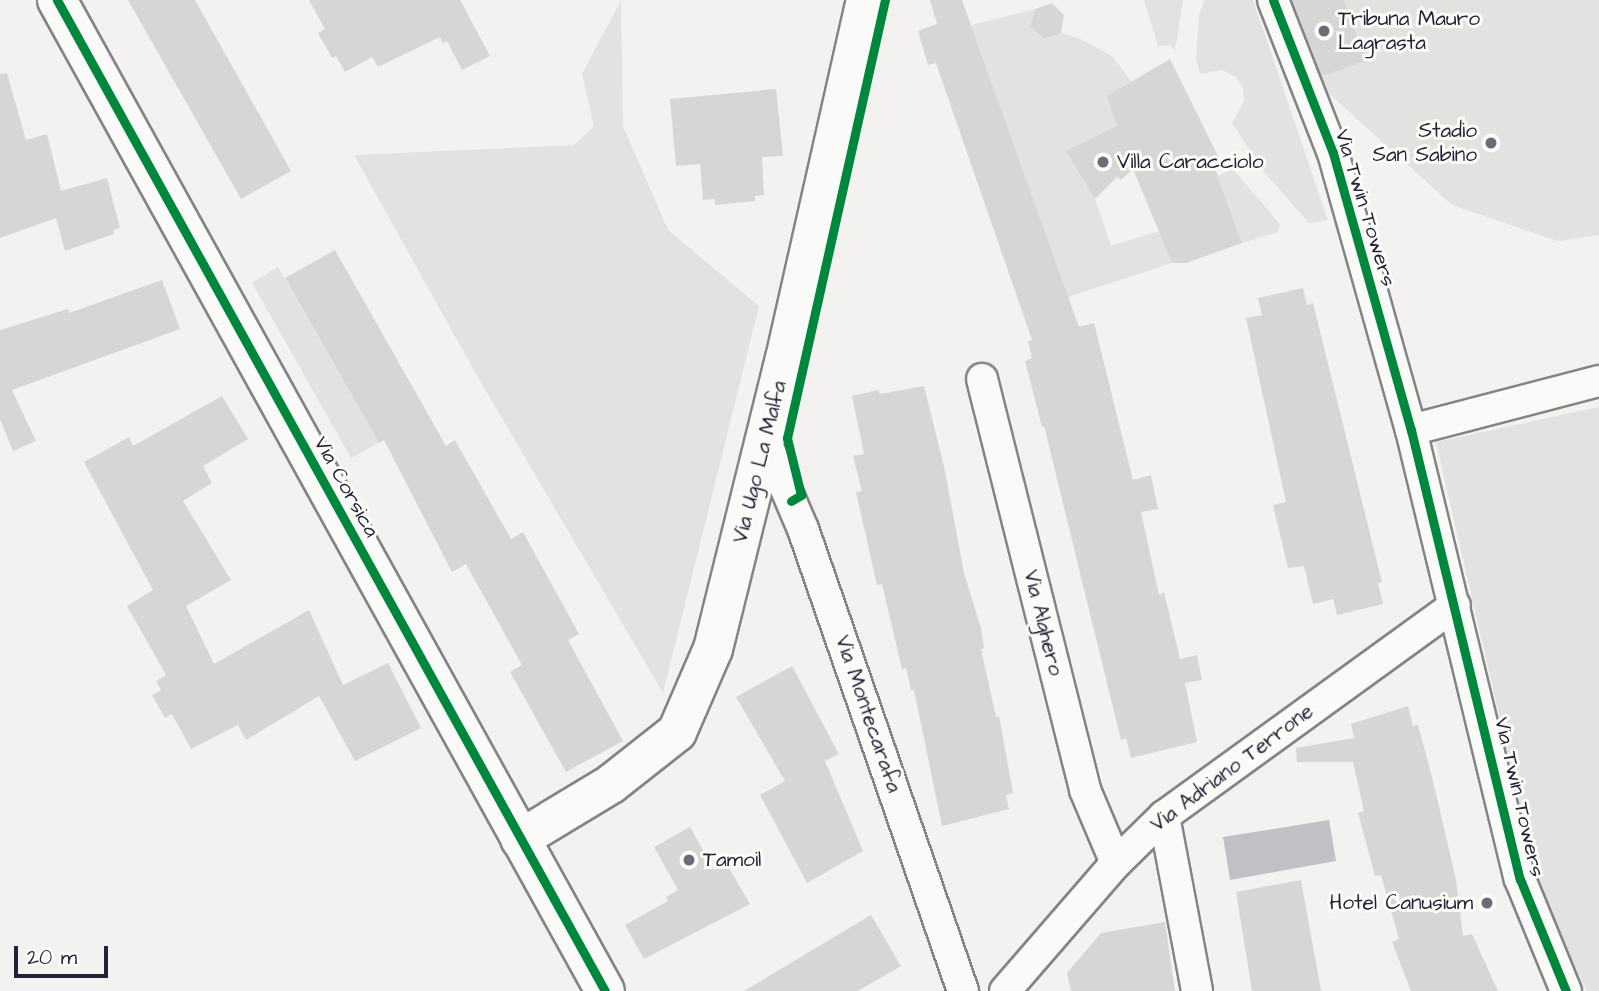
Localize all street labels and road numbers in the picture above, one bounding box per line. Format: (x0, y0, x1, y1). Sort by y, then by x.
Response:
street label: Via Twin Towers (1329, 126, 1401, 290)
street label: Via Ugo La Malfa (728, 378, 792, 546)
street label: Via Corsica (308, 432, 384, 542)
street label: Via Alghero (1018, 567, 1068, 679)
street label: Via Montecarafa (829, 632, 907, 796)
street label: Via Adriano Terrone (1146, 699, 1318, 837)
street label: Via Twin Towers (1488, 715, 1550, 879)

